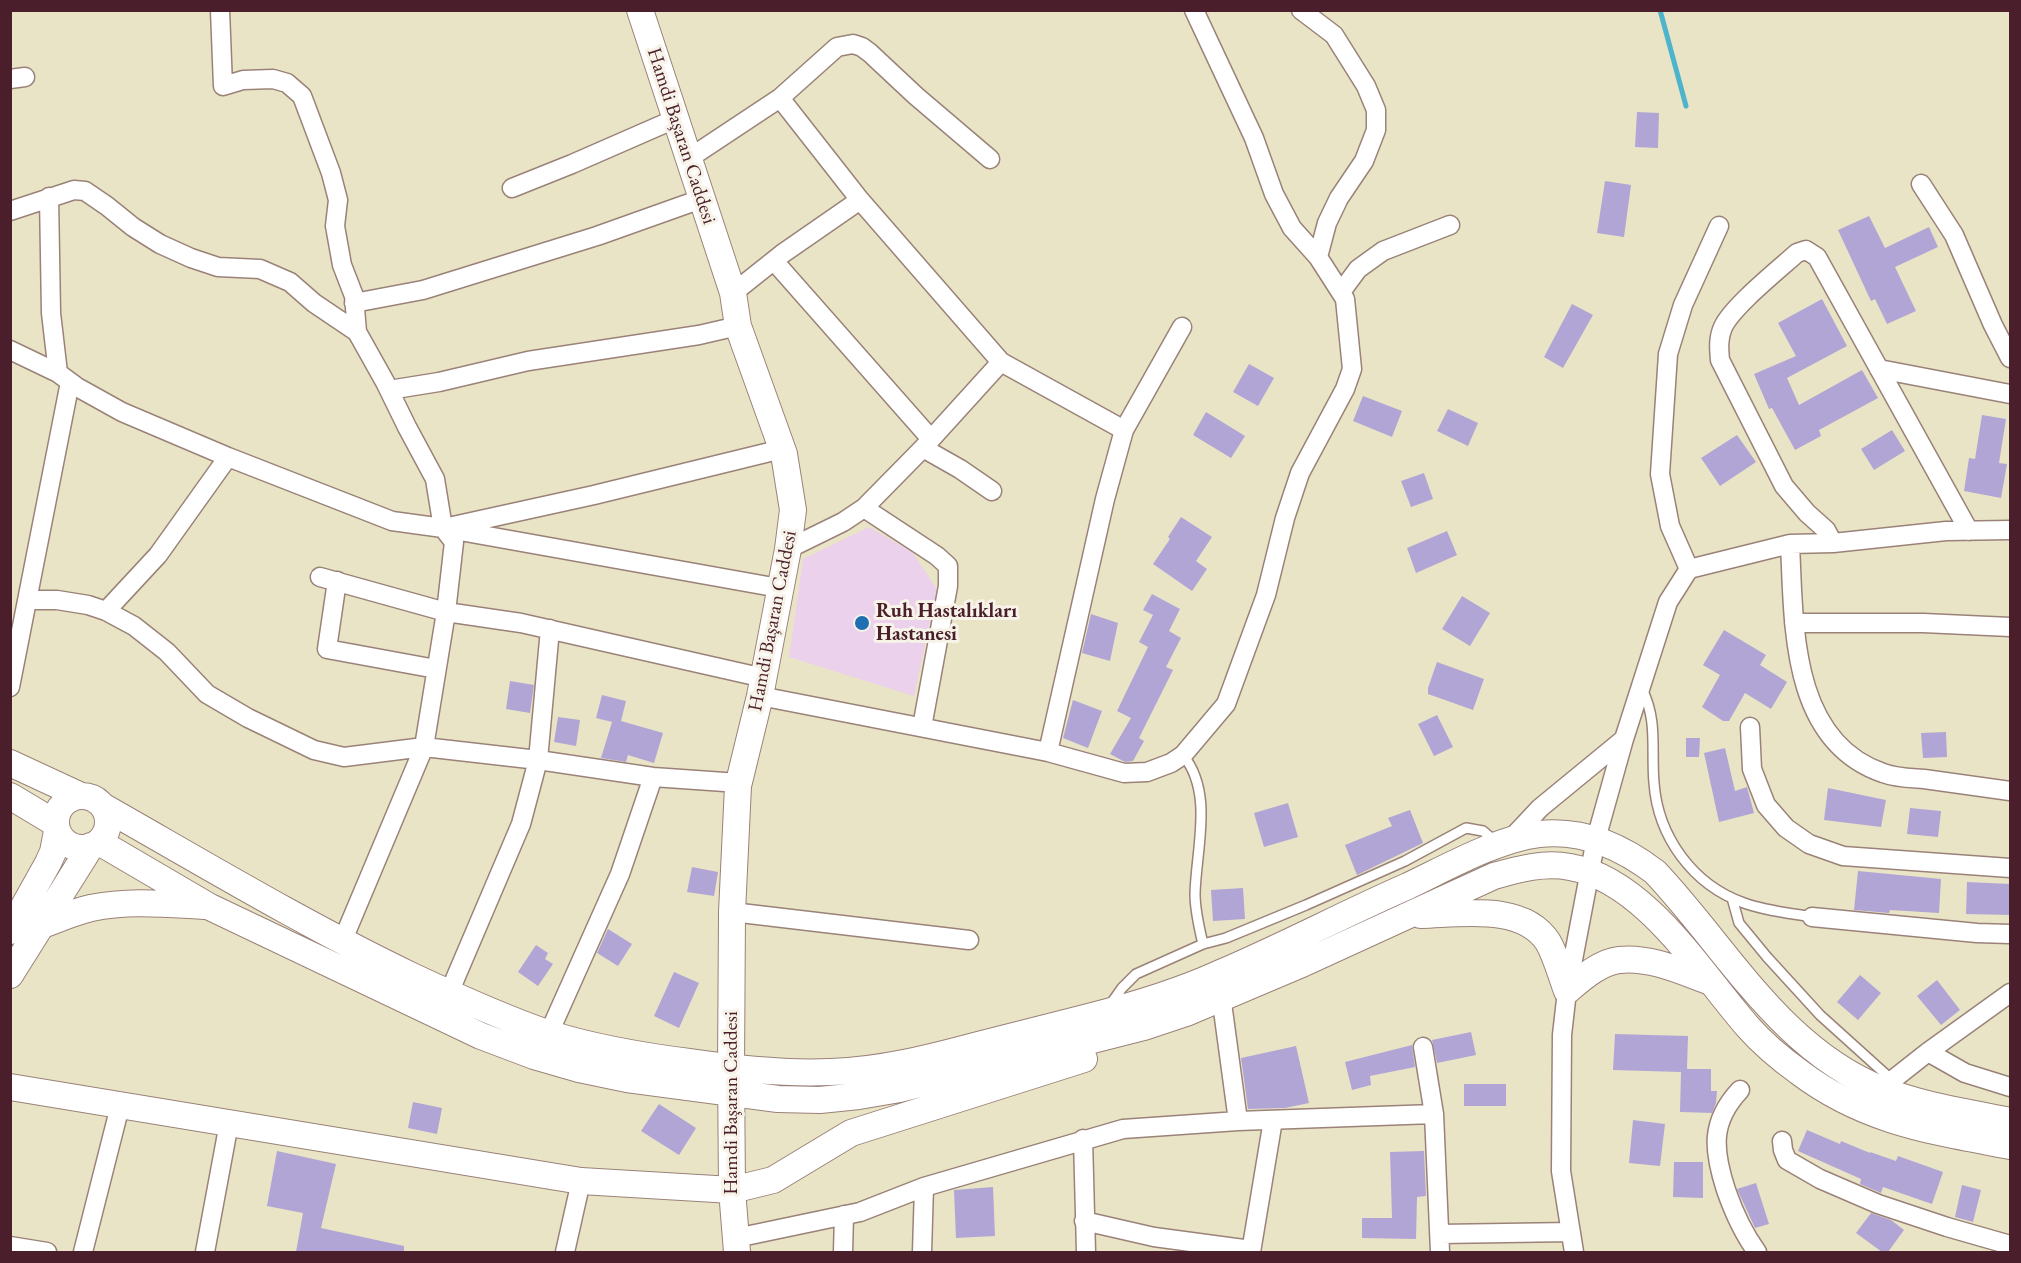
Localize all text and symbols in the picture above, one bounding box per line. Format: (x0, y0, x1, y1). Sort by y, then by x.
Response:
street label: Hamdi Başaran Caddesi (641, 45, 721, 227)
street label: Hamdi Başaran Caddesi (744, 529, 802, 713)
place label: Ruh Hastalıkları Hastanesi (876, 600, 1017, 647)
marker: Ruh Hastalıkları Hastanesi (853, 614, 871, 632)
street label: Hamdi Başaran Caddesi (720, 1011, 744, 1195)

